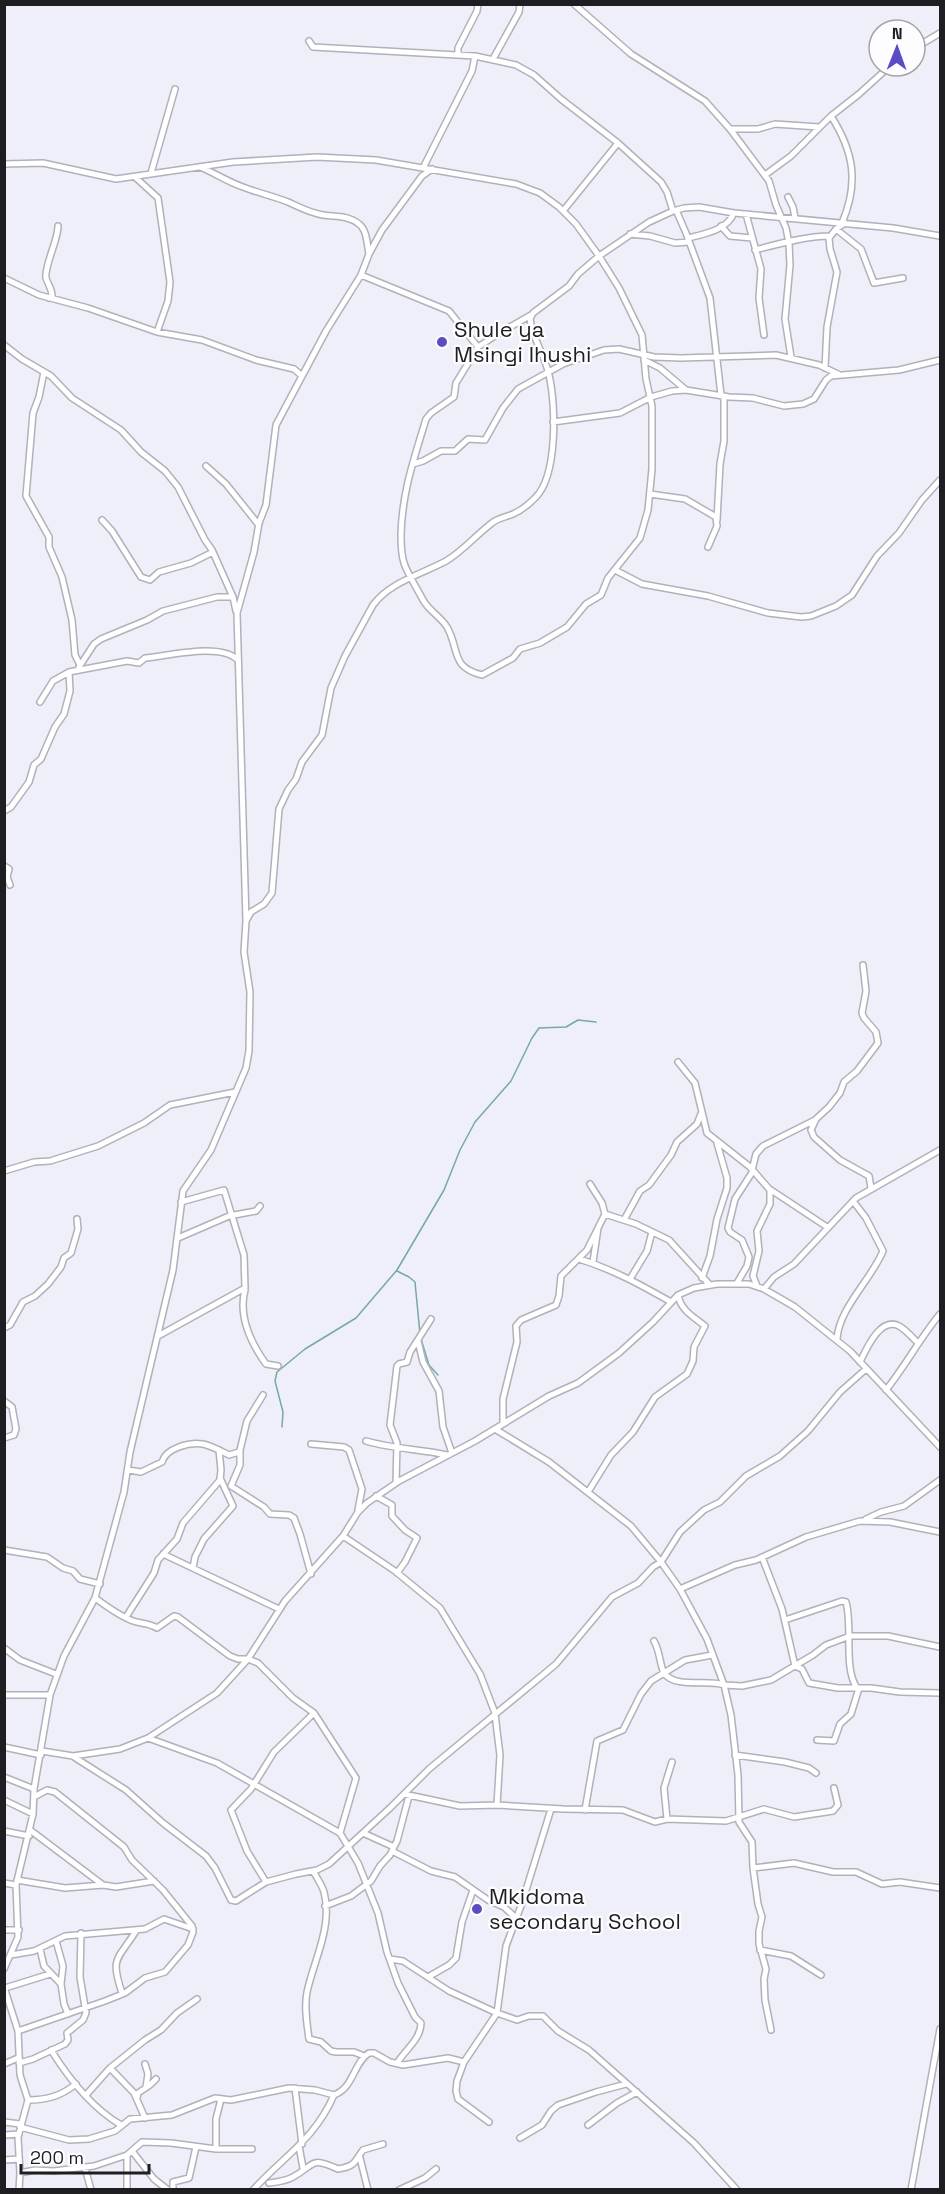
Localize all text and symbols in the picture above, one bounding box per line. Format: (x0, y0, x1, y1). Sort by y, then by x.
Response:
north arrow (867, 18, 927, 78)
text: N (892, 23, 903, 44)
place label: Shule ya Msingi Ihushi (454, 315, 591, 368)
marker: Shule ya Msingi Ihushi (435, 335, 449, 349)
place label: Mkidoma secondary School (489, 1882, 681, 1935)
marker: Mkidoma secondary School (470, 1902, 484, 1916)
scale bar (21, 2137, 148, 2175)
text: 200 m (30, 2146, 84, 2169)

